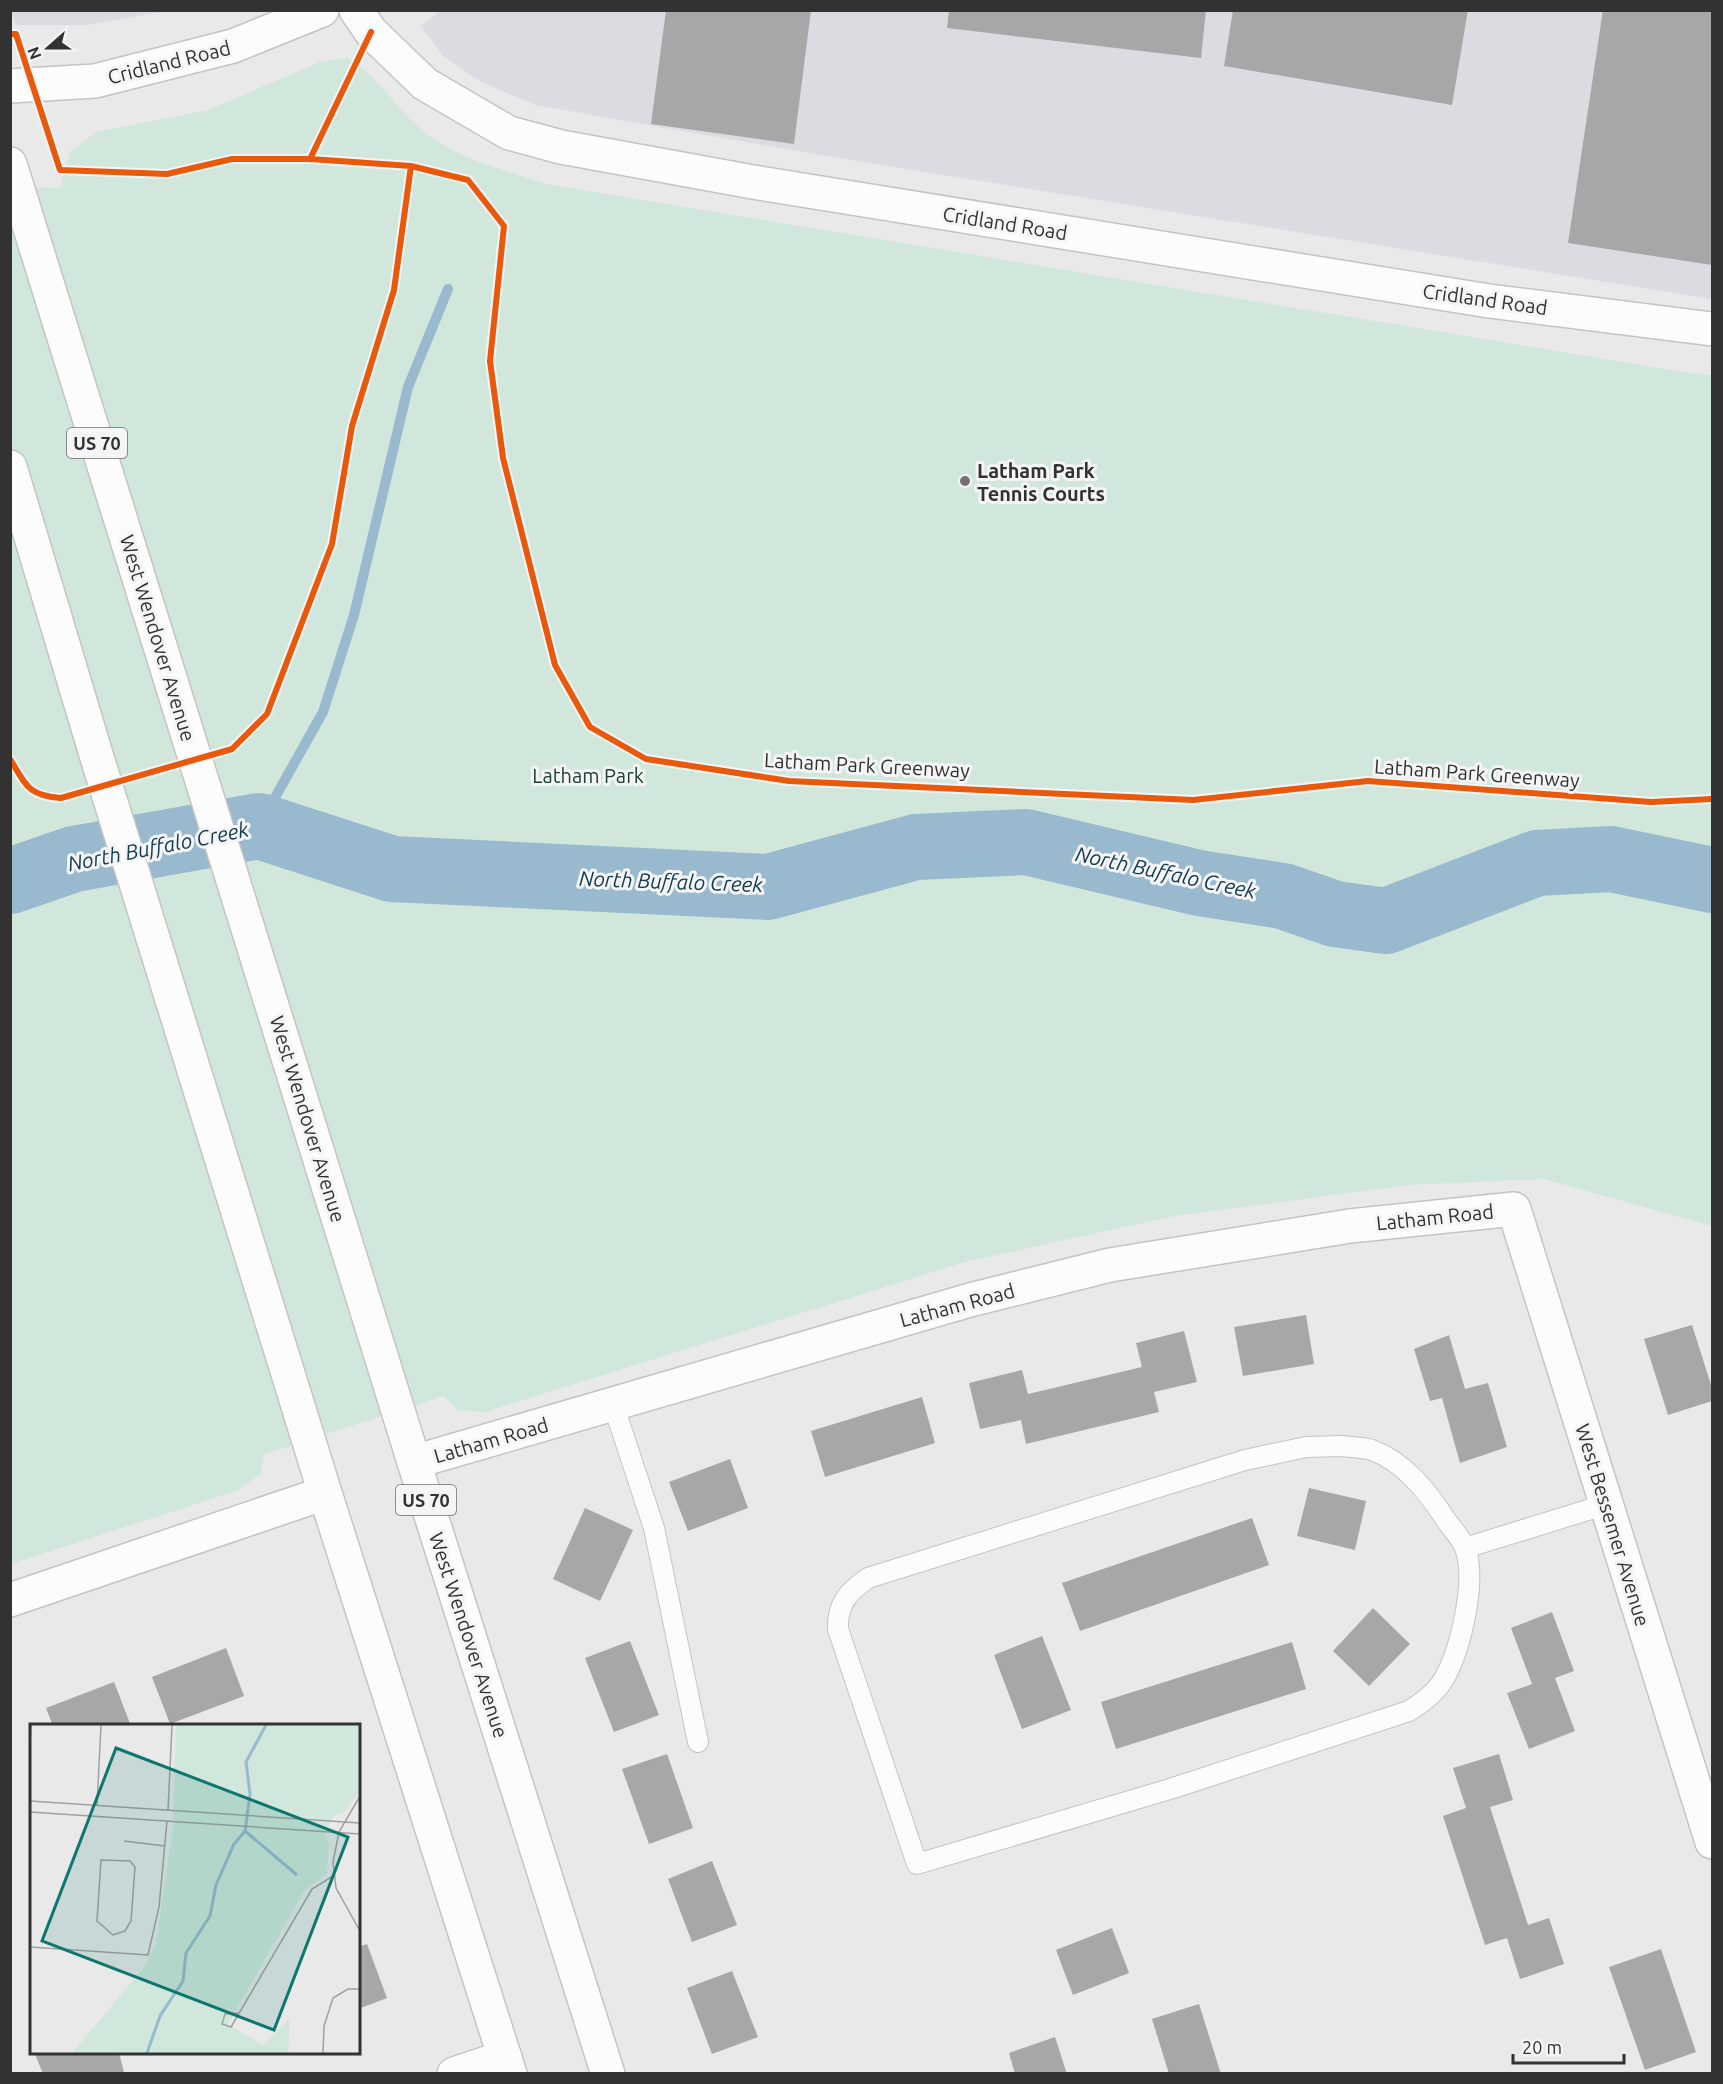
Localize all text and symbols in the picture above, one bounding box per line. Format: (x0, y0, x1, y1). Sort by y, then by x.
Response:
north arrow (18, 18, 78, 78)
street label: Cridland Road (105, 36, 233, 88)
text: N (23, 45, 45, 62)
street label: Cridland Road (941, 202, 1069, 244)
street label: Cridland Road (1421, 279, 1549, 319)
road number: US 70 (67, 428, 127, 458)
place label: Latham Park Tennis Courts (977, 459, 1105, 505)
marker: Latham Park Tennis Courts (958, 474, 972, 488)
street label: West Wendover Avenue (116, 532, 200, 744)
street label: Latham Park Greenway (764, 748, 971, 782)
street label: Latham Park Greenway (1373, 754, 1581, 792)
park label: Latham Park (532, 764, 644, 787)
water label: North Buffalo Creek (65, 817, 251, 875)
water label: North Buffalo Creek (1073, 841, 1259, 903)
water label: North Buffalo Creek (579, 866, 764, 896)
street label: West Wendover Avenue (266, 1013, 350, 1225)
street label: Latham Road (1375, 1199, 1495, 1235)
street label: Latham Road (897, 1279, 1017, 1331)
street label: Latham Road (431, 1413, 551, 1467)
street label: West Bessemer Avenue (1571, 1421, 1655, 1629)
road number: US 70 (396, 1485, 456, 1515)
street label: West Wendover Avenue (425, 1529, 513, 1741)
inset map (30, 1724, 360, 2054)
scale bar (1513, 2027, 1624, 2065)
text: 20 m (1522, 2037, 1562, 2057)

